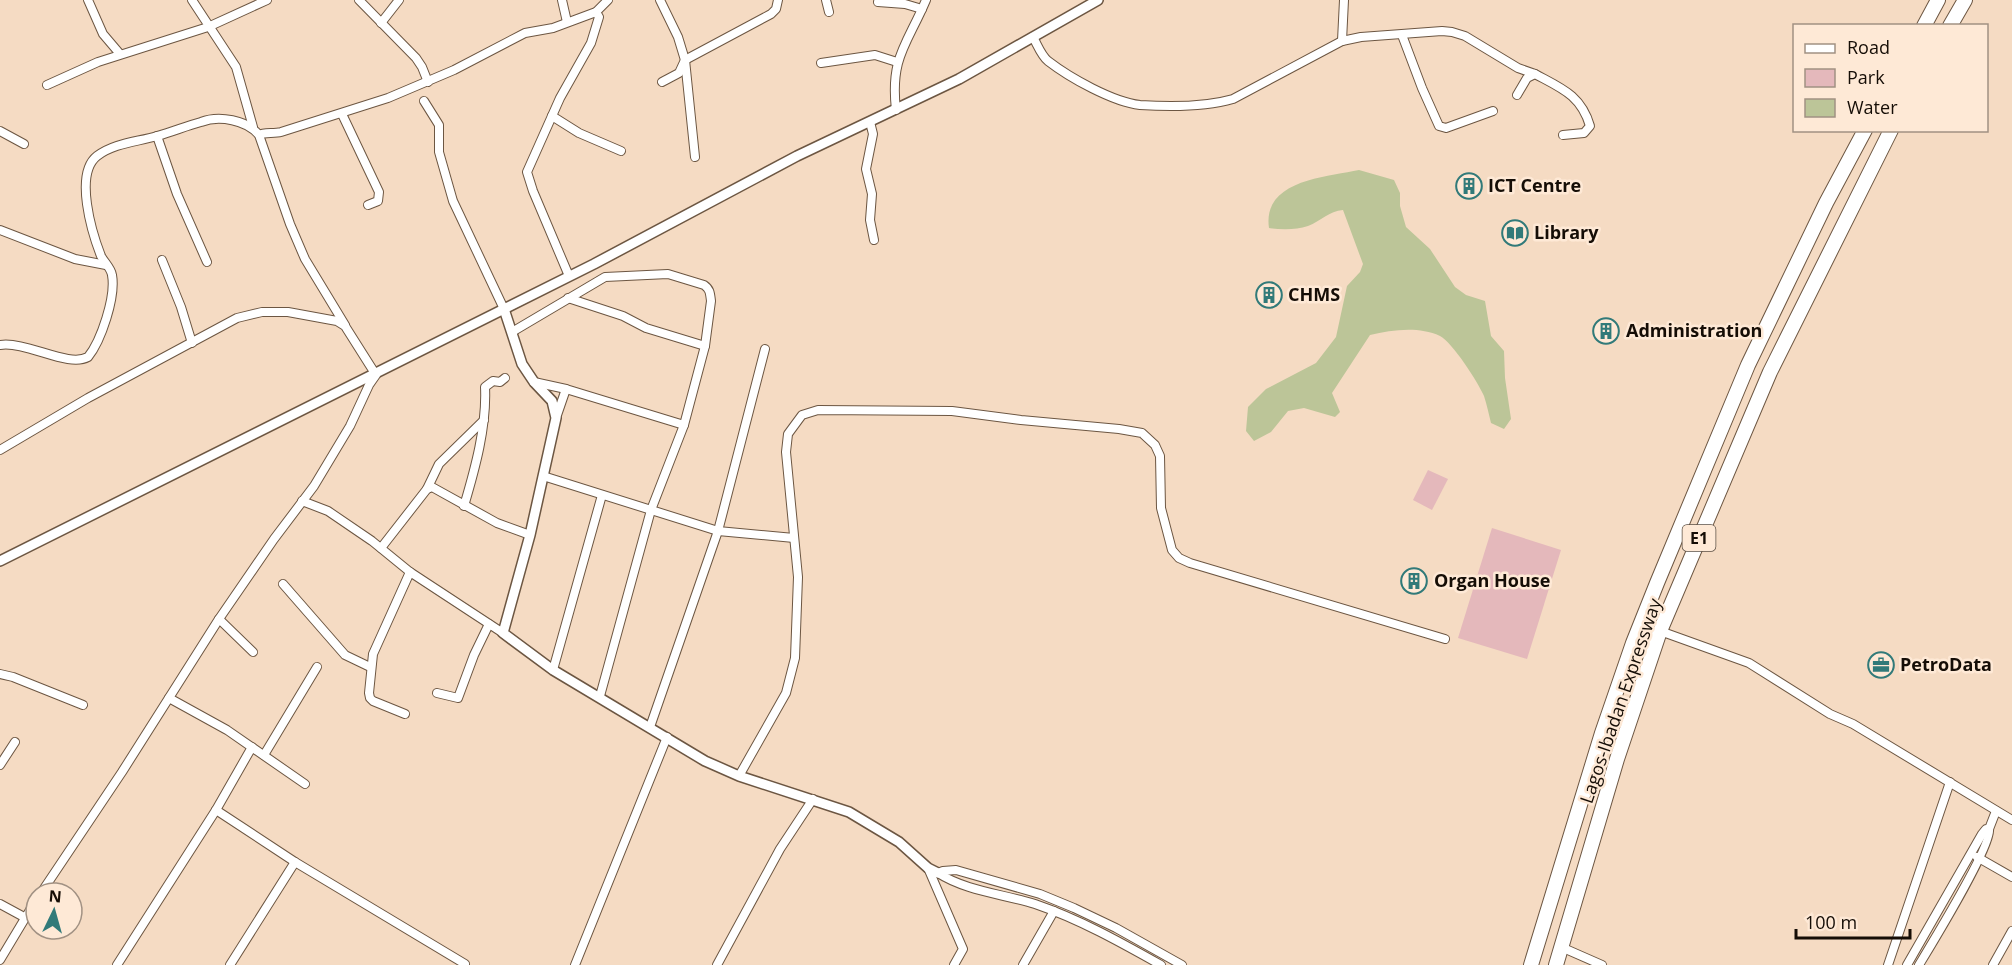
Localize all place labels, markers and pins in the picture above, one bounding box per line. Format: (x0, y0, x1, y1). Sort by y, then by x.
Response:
building icon: ICT Centre (1454, 171, 1484, 201)
place label: ICT Centre (1488, 173, 1581, 197)
library icon: Library (1500, 218, 1530, 248)
place label: Library (1534, 220, 1599, 244)
building icon: CHMS (1254, 280, 1284, 310)
place label: CHMS (1288, 282, 1340, 306)
building icon: Administration (1591, 316, 1621, 346)
place label: Administration (1626, 318, 1762, 342)
building icon: Organ House (1399, 566, 1429, 596)
place label: Organ House (1434, 568, 1550, 592)
office icon: PetroData (1866, 650, 1896, 680)
place label: PetroData (1900, 652, 1992, 676)

